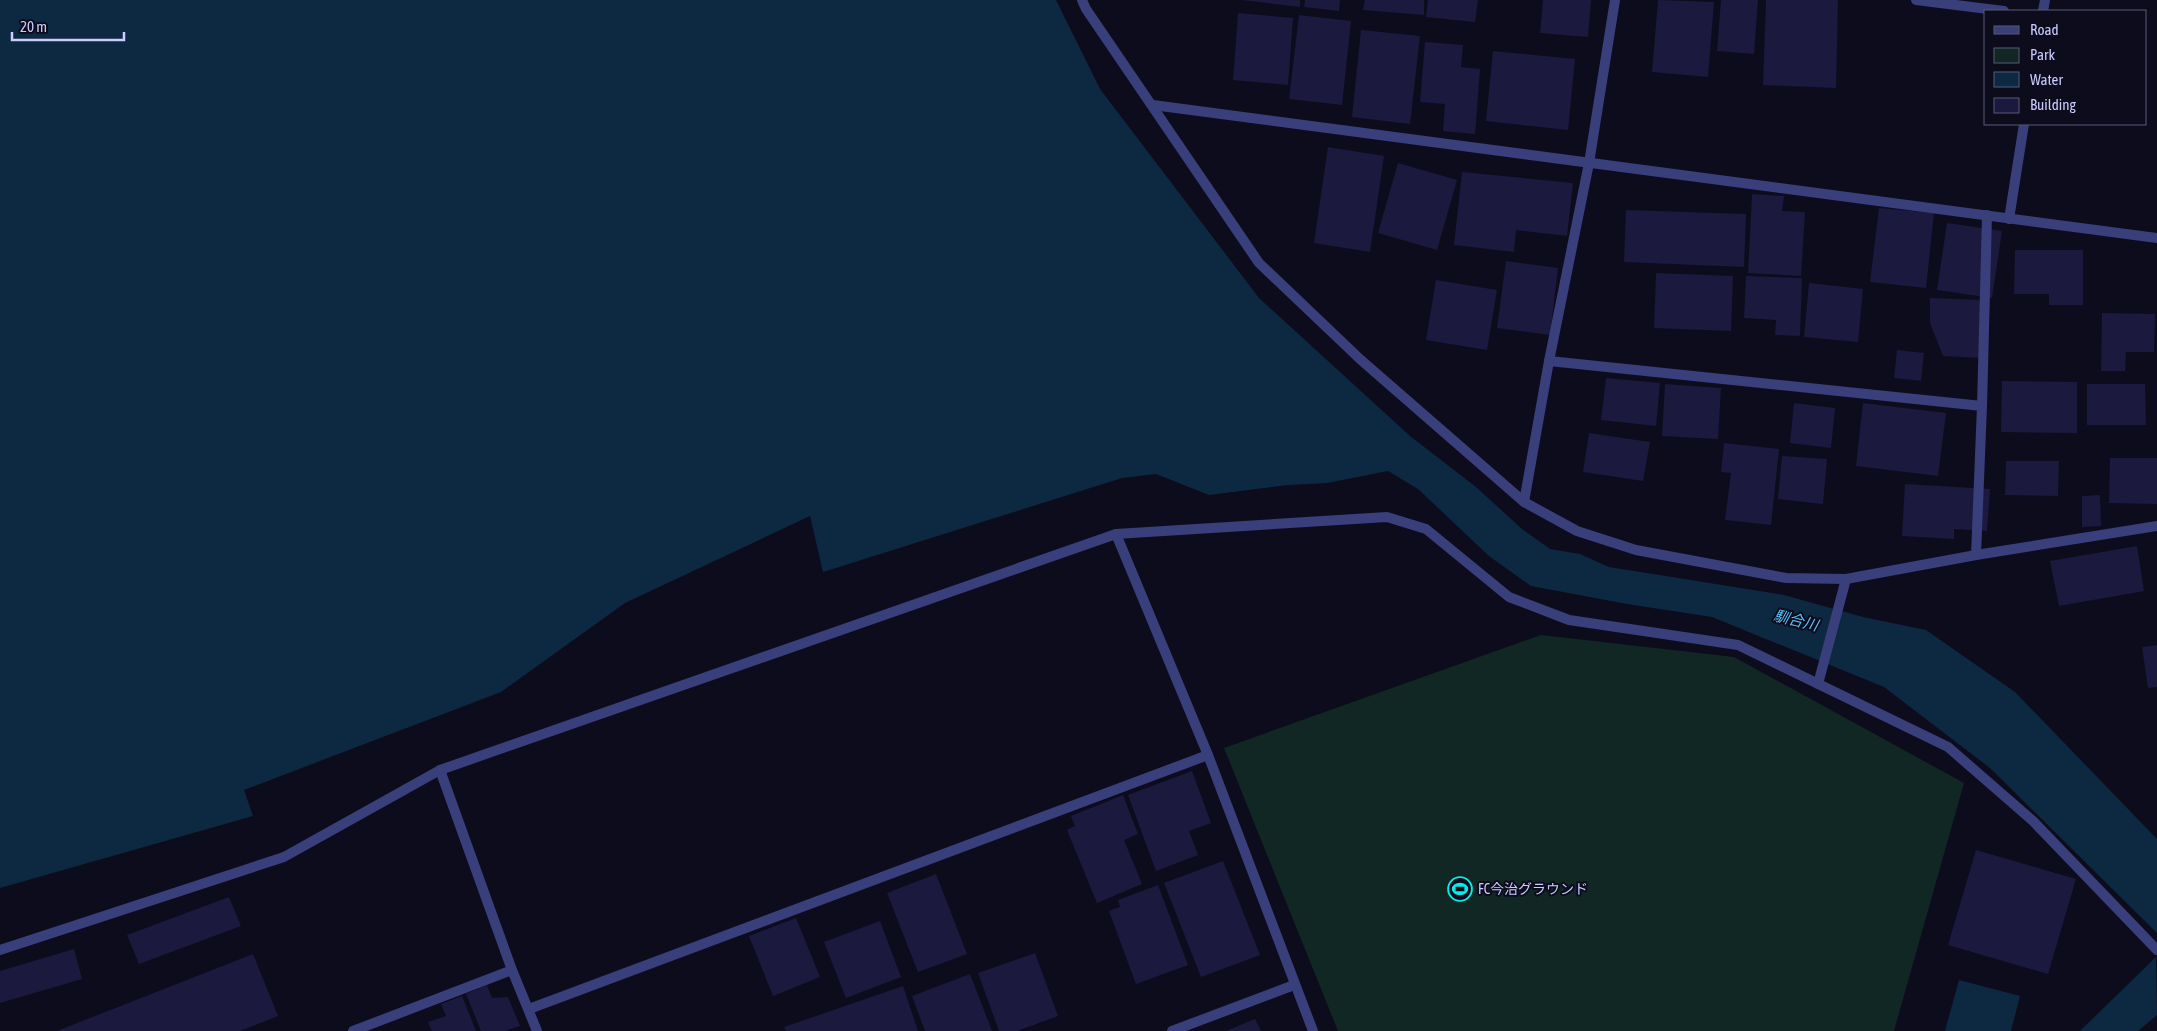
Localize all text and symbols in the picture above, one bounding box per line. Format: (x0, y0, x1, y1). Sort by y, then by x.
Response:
scale bar (12, 10, 125, 42)
legend (1984, 10, 2147, 125)
text: 20 m (20, 18, 47, 35)
text: Road (2030, 21, 2059, 38)
text: Park (2030, 46, 2055, 63)
text: Water (2030, 71, 2063, 88)
text: Building (2030, 96, 2076, 113)
water label: 馴合川 (1772, 606, 1822, 634)
sports icon: FC今治グラウンド (1447, 876, 1473, 902)
place label: FC今治グラウンド (1478, 881, 1588, 897)

